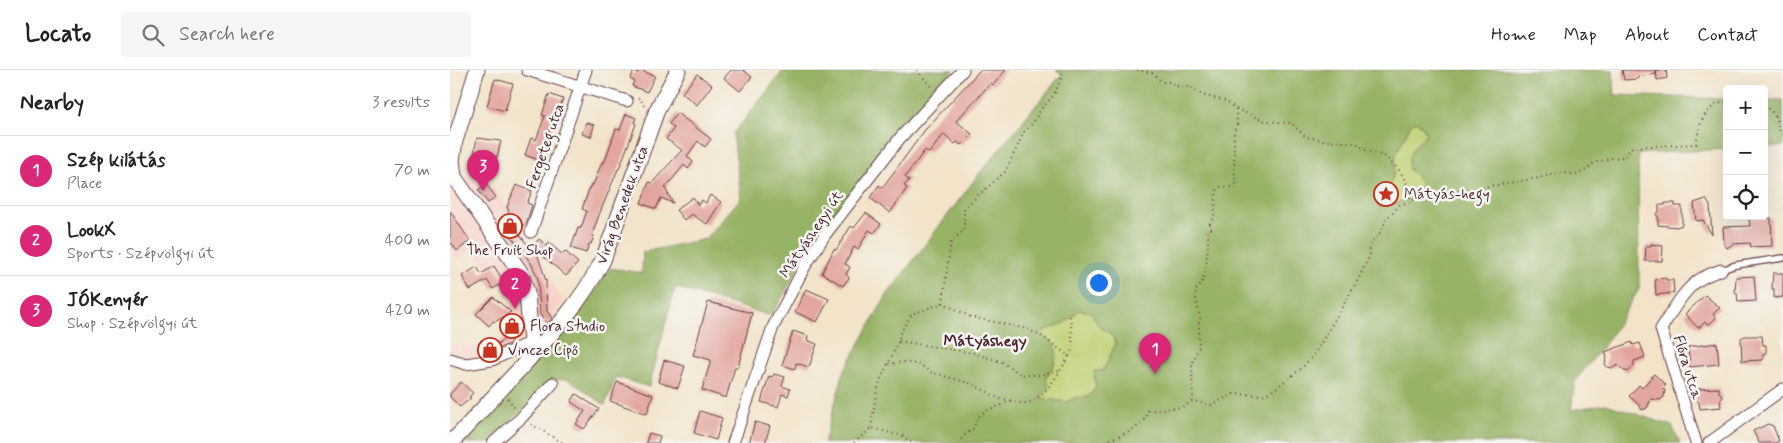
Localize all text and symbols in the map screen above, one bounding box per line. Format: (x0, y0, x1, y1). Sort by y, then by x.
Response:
search box (121, 12, 471, 57)
text: Locato (25, 19, 91, 50)
icon: search (139, 21, 167, 49)
text: Search here (179, 22, 275, 47)
text: Home (1491, 23, 1536, 47)
text: Map (1564, 23, 1597, 47)
text: About (1625, 23, 1669, 47)
text: Contact (1697, 23, 1758, 47)
map controls (1723, 85, 1768, 220)
button: + (1723, 85, 1768, 130)
text: Nearby (20, 89, 84, 117)
text: 3 results (372, 92, 430, 113)
street label: Fergeteg utca (522, 101, 571, 192)
button: − (1723, 130, 1768, 175)
street label: Virág Benedek utca (592, 143, 654, 267)
text: Szép kilátás (67, 148, 165, 173)
pin: 3 (467, 150, 499, 191)
text: 1 (32, 160, 40, 181)
text: 70 m (394, 160, 430, 181)
text: Place (67, 173, 102, 194)
button: locate (1723, 175, 1768, 220)
place icon: Mátyás-hegy (1373, 181, 1399, 207)
place label: Mátyás-hegy (1404, 185, 1490, 206)
street label: Mátyáshegyi út (775, 187, 848, 282)
shop icon: The Fruit Shop (497, 213, 523, 239)
text: LookX (67, 218, 116, 243)
text: 2 (32, 230, 40, 251)
text: 400 m (385, 230, 430, 251)
place label: The Fruit Shop (466, 241, 554, 261)
text: Sports · Szépvölgyi út (67, 243, 215, 264)
pin: 2 (499, 268, 531, 309)
your location (1086, 270, 1112, 296)
text: JÓKenyér (67, 288, 148, 313)
text: 3 (32, 300, 40, 321)
text: 420 m (386, 300, 430, 321)
text: Shop · Szépvölgyi út (67, 313, 198, 334)
shop icon: Flora Studio (499, 313, 525, 339)
place label: Flora Studio (530, 317, 605, 337)
district label: Mátyáshegy (943, 331, 1027, 353)
pin: 1 (1139, 333, 1171, 374)
street label: Flóra utca (1668, 333, 1707, 403)
shop icon: Vincze Cipő (477, 337, 503, 363)
place label: Vincze Cipő (508, 341, 578, 361)

